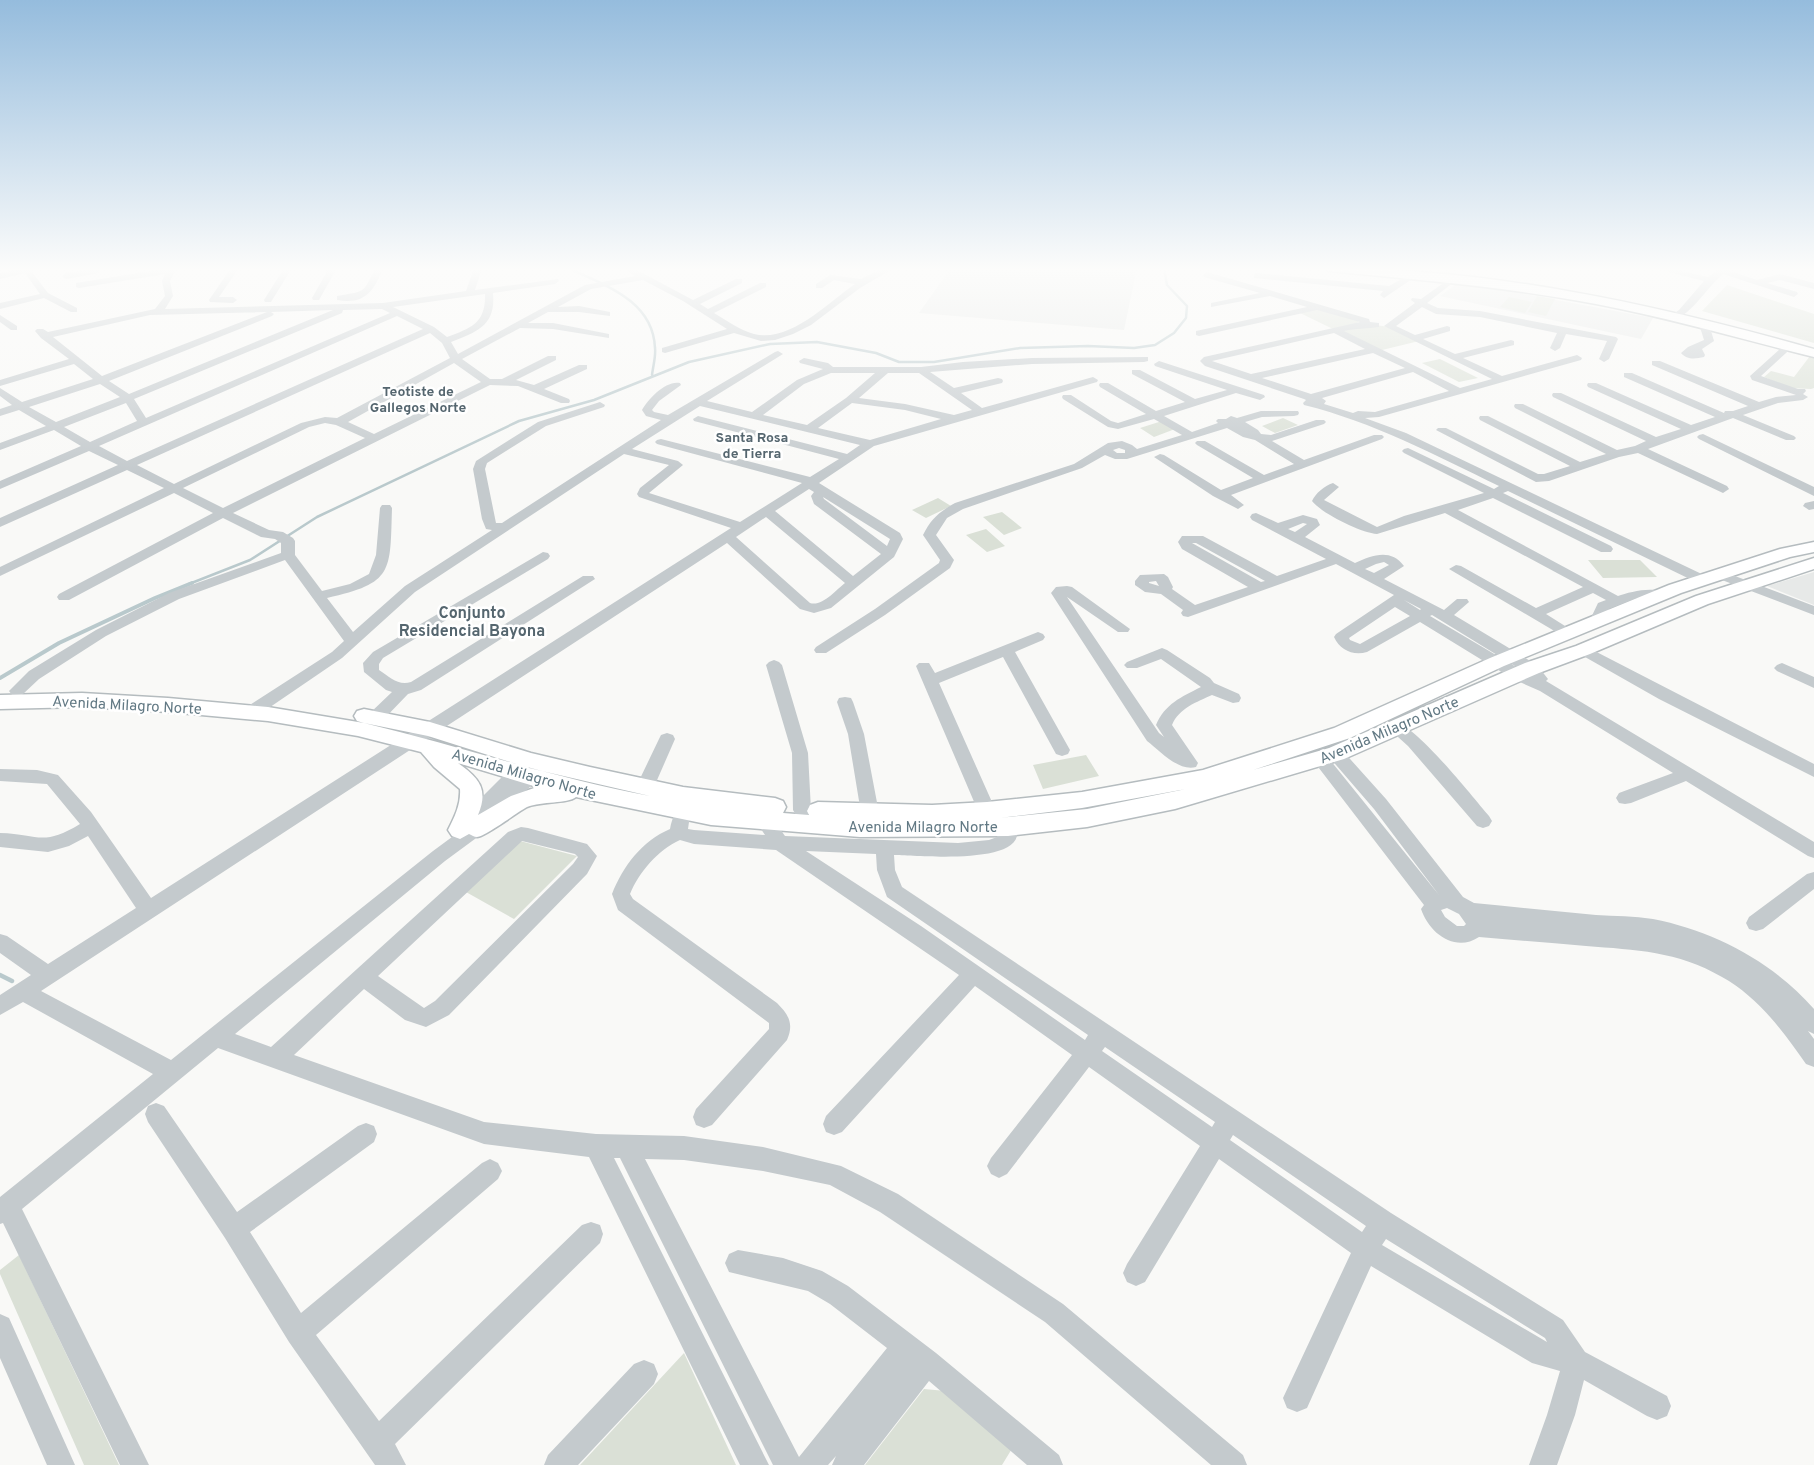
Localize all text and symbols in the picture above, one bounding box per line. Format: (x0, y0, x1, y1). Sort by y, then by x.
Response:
district label: Teotiste de Gallegos Norte (370, 384, 467, 417)
district label: Santa Rosa de Tierra (716, 430, 788, 463)
district label: Conjunto Residencial Bayona (399, 604, 545, 642)
street label: Avenida Milagro Norte (52, 693, 202, 720)
street label: Avenida Milagro Norte (1317, 693, 1462, 769)
street label: Avenida Milagro Norte (449, 746, 598, 805)
street label: Avenida Milagro Norte (848, 819, 998, 838)

